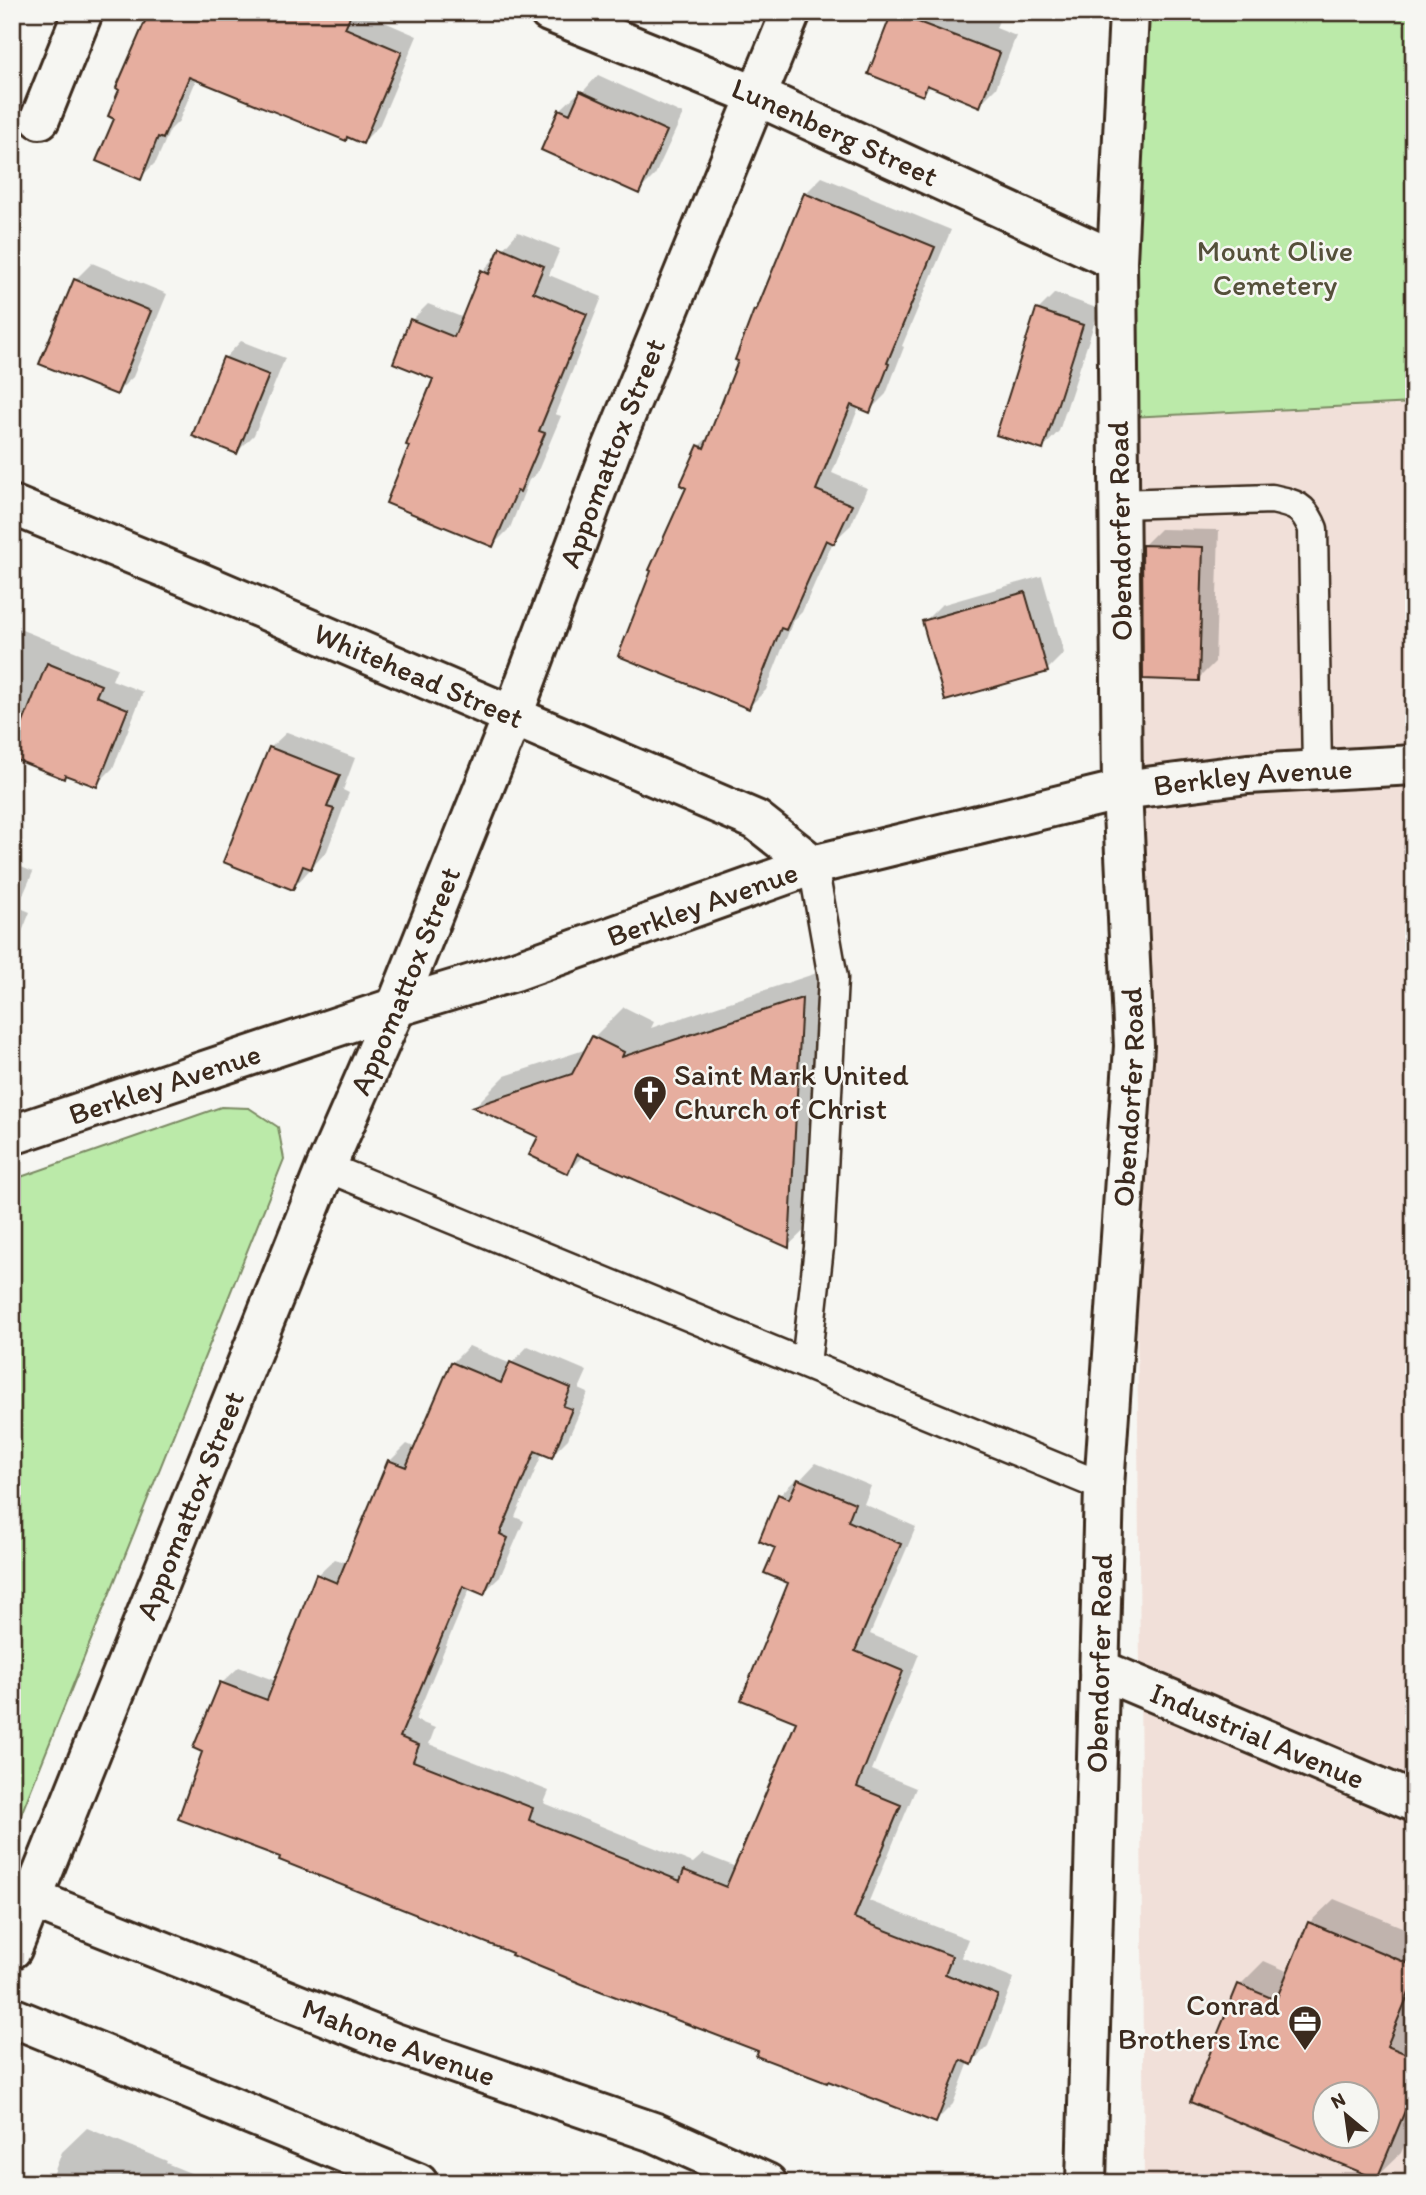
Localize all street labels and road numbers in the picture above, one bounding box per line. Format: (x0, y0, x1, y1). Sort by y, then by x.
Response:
street label: Lunenberg Street (726, 69, 944, 194)
street label: Appomattox Street (550, 333, 673, 573)
street label: Obendorfer Road (1099, 420, 1140, 641)
street label: Whitehead Street (308, 614, 529, 736)
street label: Berkley Avenue (1151, 749, 1353, 804)
street label: Berkley Avenue (602, 853, 803, 955)
street label: Appomattox Street (341, 861, 468, 1100)
street label: Obendorfer Road (1104, 986, 1152, 1208)
street label: Berkley Avenue (64, 1034, 265, 1133)
street label: Appomattox Street (127, 1385, 252, 1625)
street label: Obendorfer Road (1078, 1552, 1120, 1774)
street label: Industrial Avenue (1145, 1674, 1370, 1797)
street label: Mahone Avenue (297, 1989, 500, 2094)

